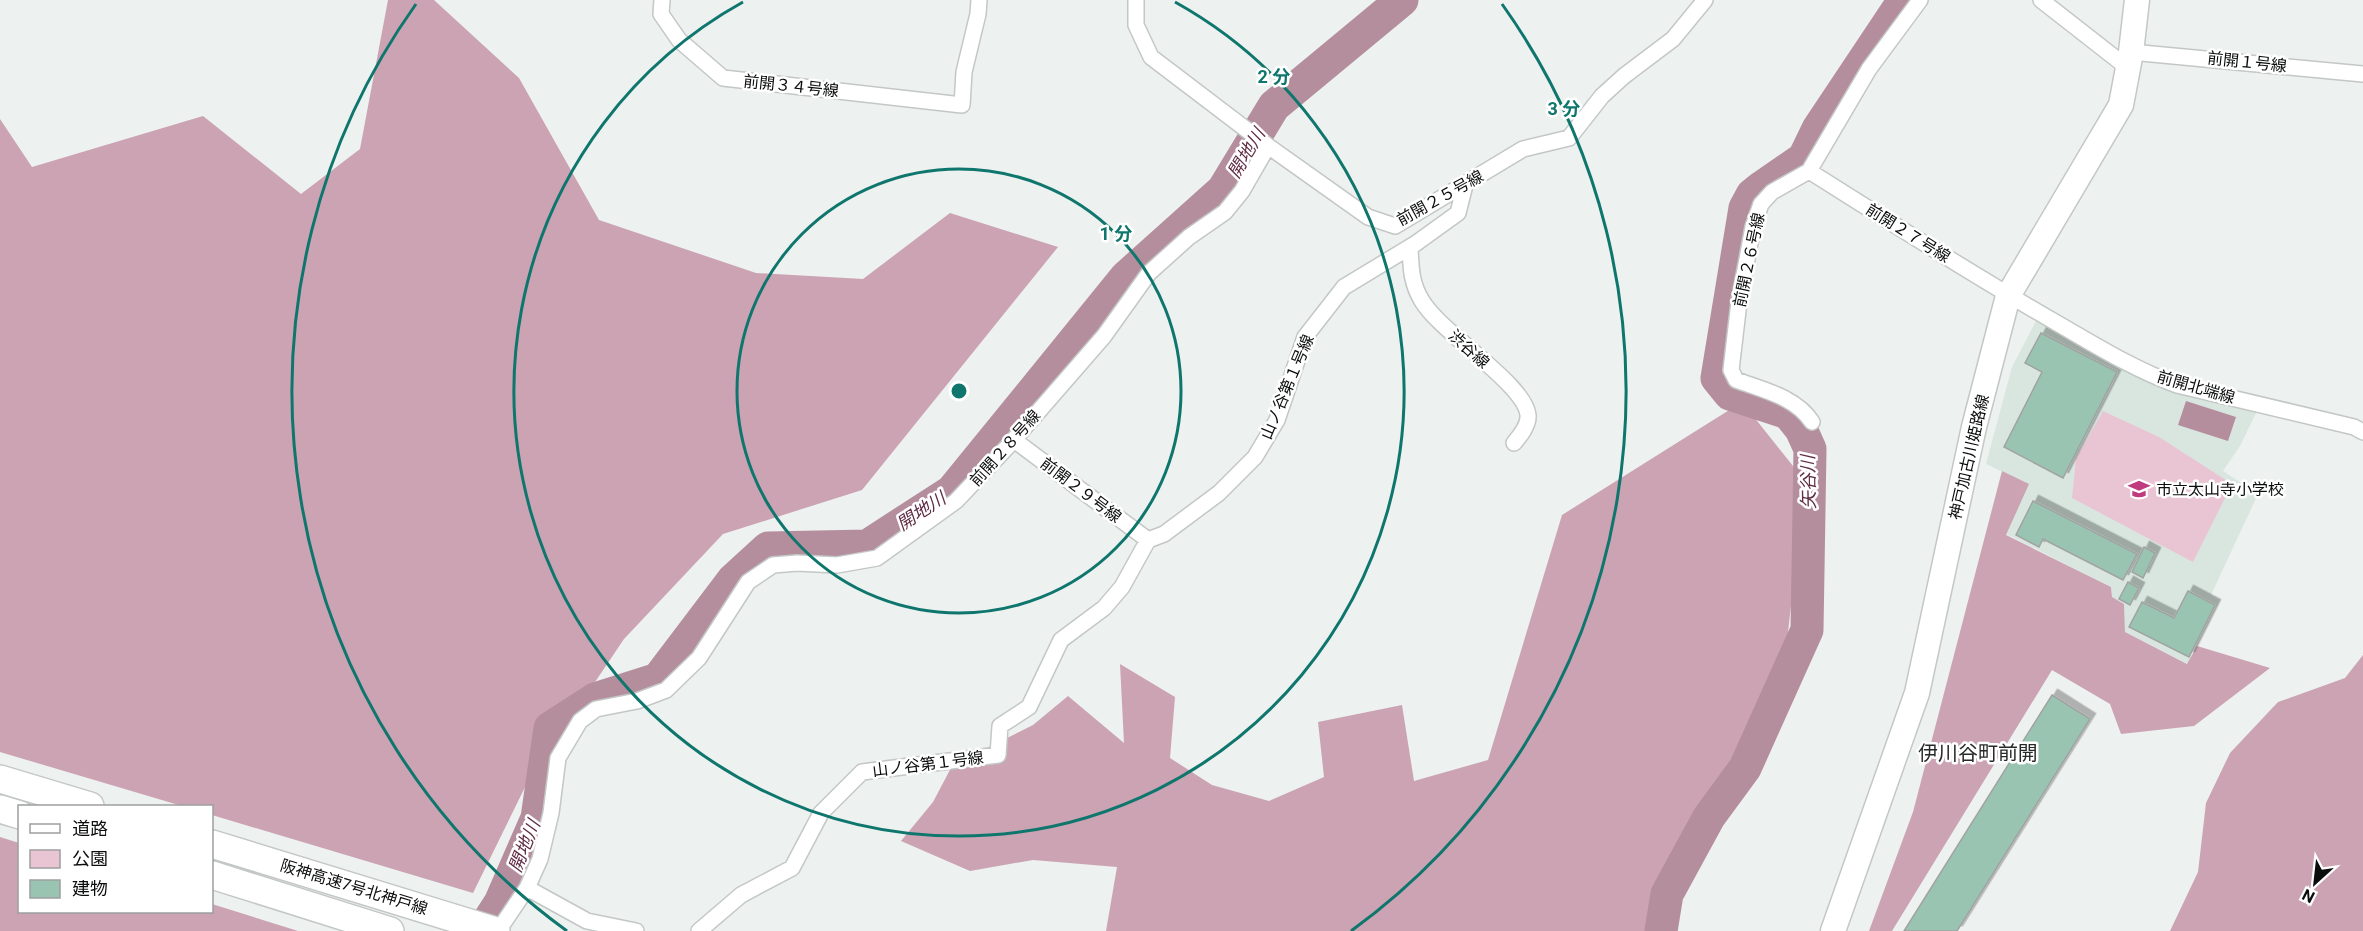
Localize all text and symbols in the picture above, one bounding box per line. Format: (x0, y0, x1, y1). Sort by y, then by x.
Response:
street label: 前開１号線 (2206, 48, 2288, 76)
text: 2 分 (1258, 66, 1290, 87)
street label: 前開３４号線 (742, 72, 840, 100)
text: 3 分 (1548, 98, 1580, 119)
water label: 開地川 (1223, 123, 1270, 182)
street label: 前開２５号線 (1393, 166, 1487, 230)
street label: 前開２７号線 (1862, 200, 1954, 266)
street label: 前開２６号線 (1730, 211, 1768, 309)
text: 1 分 (1100, 223, 1132, 244)
street label: 渋谷線 (1445, 326, 1493, 372)
street label: 山ノ谷第１号線 (1256, 332, 1318, 442)
street label: 前開北端線 (2155, 367, 2237, 407)
centre of rings (949, 381, 969, 401)
street label: 神戸加古川姫路線 (1945, 392, 1993, 522)
street label: 前開２８号線 (966, 406, 1044, 490)
water label: 矢谷川 (1797, 453, 1819, 509)
street label: 前開２９号線 (1037, 454, 1125, 526)
school or university icon: 市立太山寺小学校 (2127, 477, 2151, 501)
place label: 市立太山寺小学校 (2156, 480, 2284, 499)
water label: 開地川 (893, 486, 951, 535)
district label: 伊川谷町前開 (1918, 741, 2038, 765)
street label: 山ノ谷第１号線 (871, 748, 985, 780)
legend (18, 805, 213, 913)
water label: 開地川 (504, 815, 545, 875)
text: 道路 (72, 818, 108, 839)
text: 公園 (72, 848, 108, 869)
north arrow (2285, 853, 2345, 913)
street label: 阪神高速7号北神戸線 (278, 856, 430, 918)
text: 建物 (72, 878, 108, 899)
text: N (2299, 885, 2318, 907)

